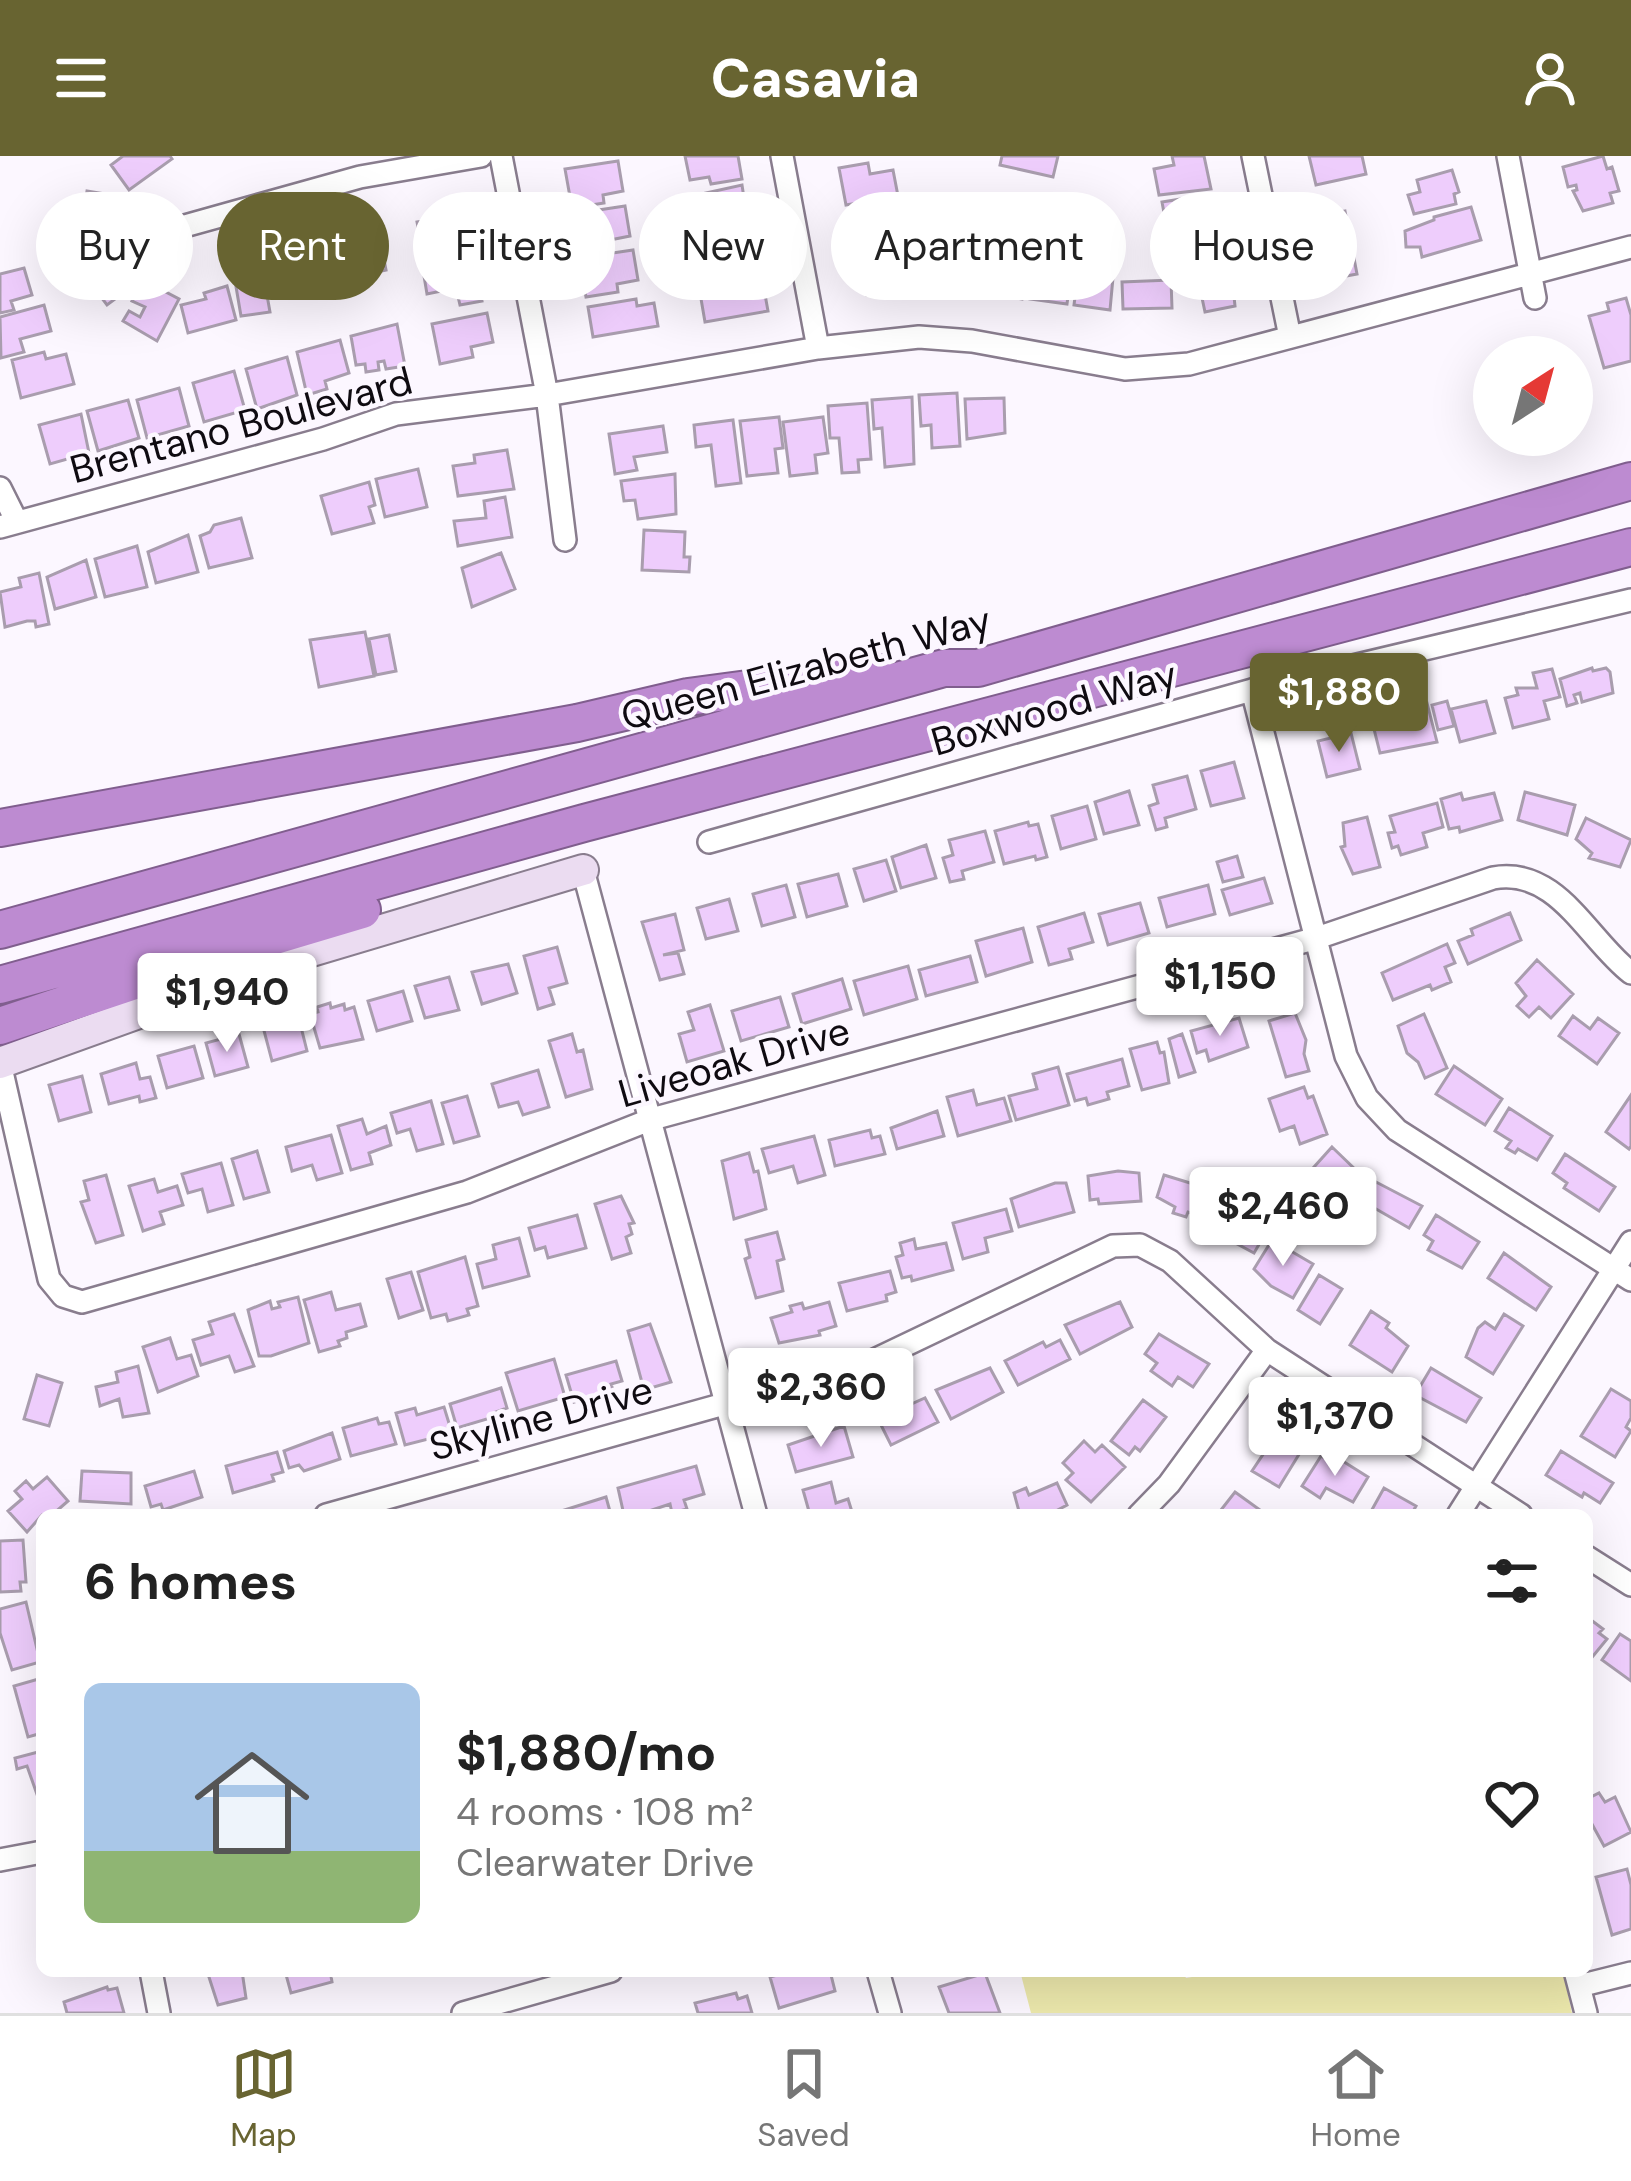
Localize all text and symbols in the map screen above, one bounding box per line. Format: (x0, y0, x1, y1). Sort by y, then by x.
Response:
text: Casavia (711, 43, 920, 114)
icon: menu (48, 45, 114, 111)
icon: person (1517, 45, 1583, 111)
chip: Buy (36, 192, 193, 300)
chip: Rent (217, 192, 389, 300)
chip: Filters (413, 192, 615, 300)
chip: New (639, 192, 807, 300)
chip: Apartment (831, 192, 1126, 300)
chip: House (1150, 192, 1357, 300)
north arrow (1473, 336, 1593, 456)
map controls (1473, 336, 1593, 456)
street label: Brentano Boulevard (64, 355, 418, 495)
street label: Queen Elizabeth Way (615, 594, 997, 742)
street label: Boxwood Way (925, 649, 1183, 767)
pin: $1,880 (1241, 653, 1437, 755)
text: $1,880 (1277, 666, 1401, 717)
pin: $1,150 (1122, 937, 1318, 1039)
text: $1,150 (1163, 950, 1277, 1001)
pin: $1,940 (129, 953, 325, 1055)
text: $1,940 (165, 966, 289, 1017)
street label: Liveoak Drive (612, 1005, 856, 1119)
pin: $2,460 (1185, 1167, 1381, 1269)
text: $2,460 (1216, 1180, 1350, 1231)
pin: $2,360 (723, 1348, 919, 1450)
text: $2,360 (755, 1361, 887, 1412)
street label: Skyline Drive (424, 1364, 658, 1472)
pin: $1,370 (1237, 1377, 1433, 1479)
text: $1,370 (1276, 1390, 1394, 1441)
text: 6 homes (84, 1548, 297, 1615)
icon: filters (1479, 1548, 1545, 1614)
text: $1,880/mo (456, 1719, 716, 1786)
icon: home (180, 1731, 324, 1875)
icon: heart (1479, 1770, 1545, 1836)
text: 4 rooms · 108 m² (456, 1786, 753, 1837)
text: Clearwater Drive (456, 1837, 754, 1888)
tab: Map (230, 2041, 297, 2156)
tab: Saved (757, 2041, 850, 2156)
tab: Home (1310, 2041, 1401, 2156)

